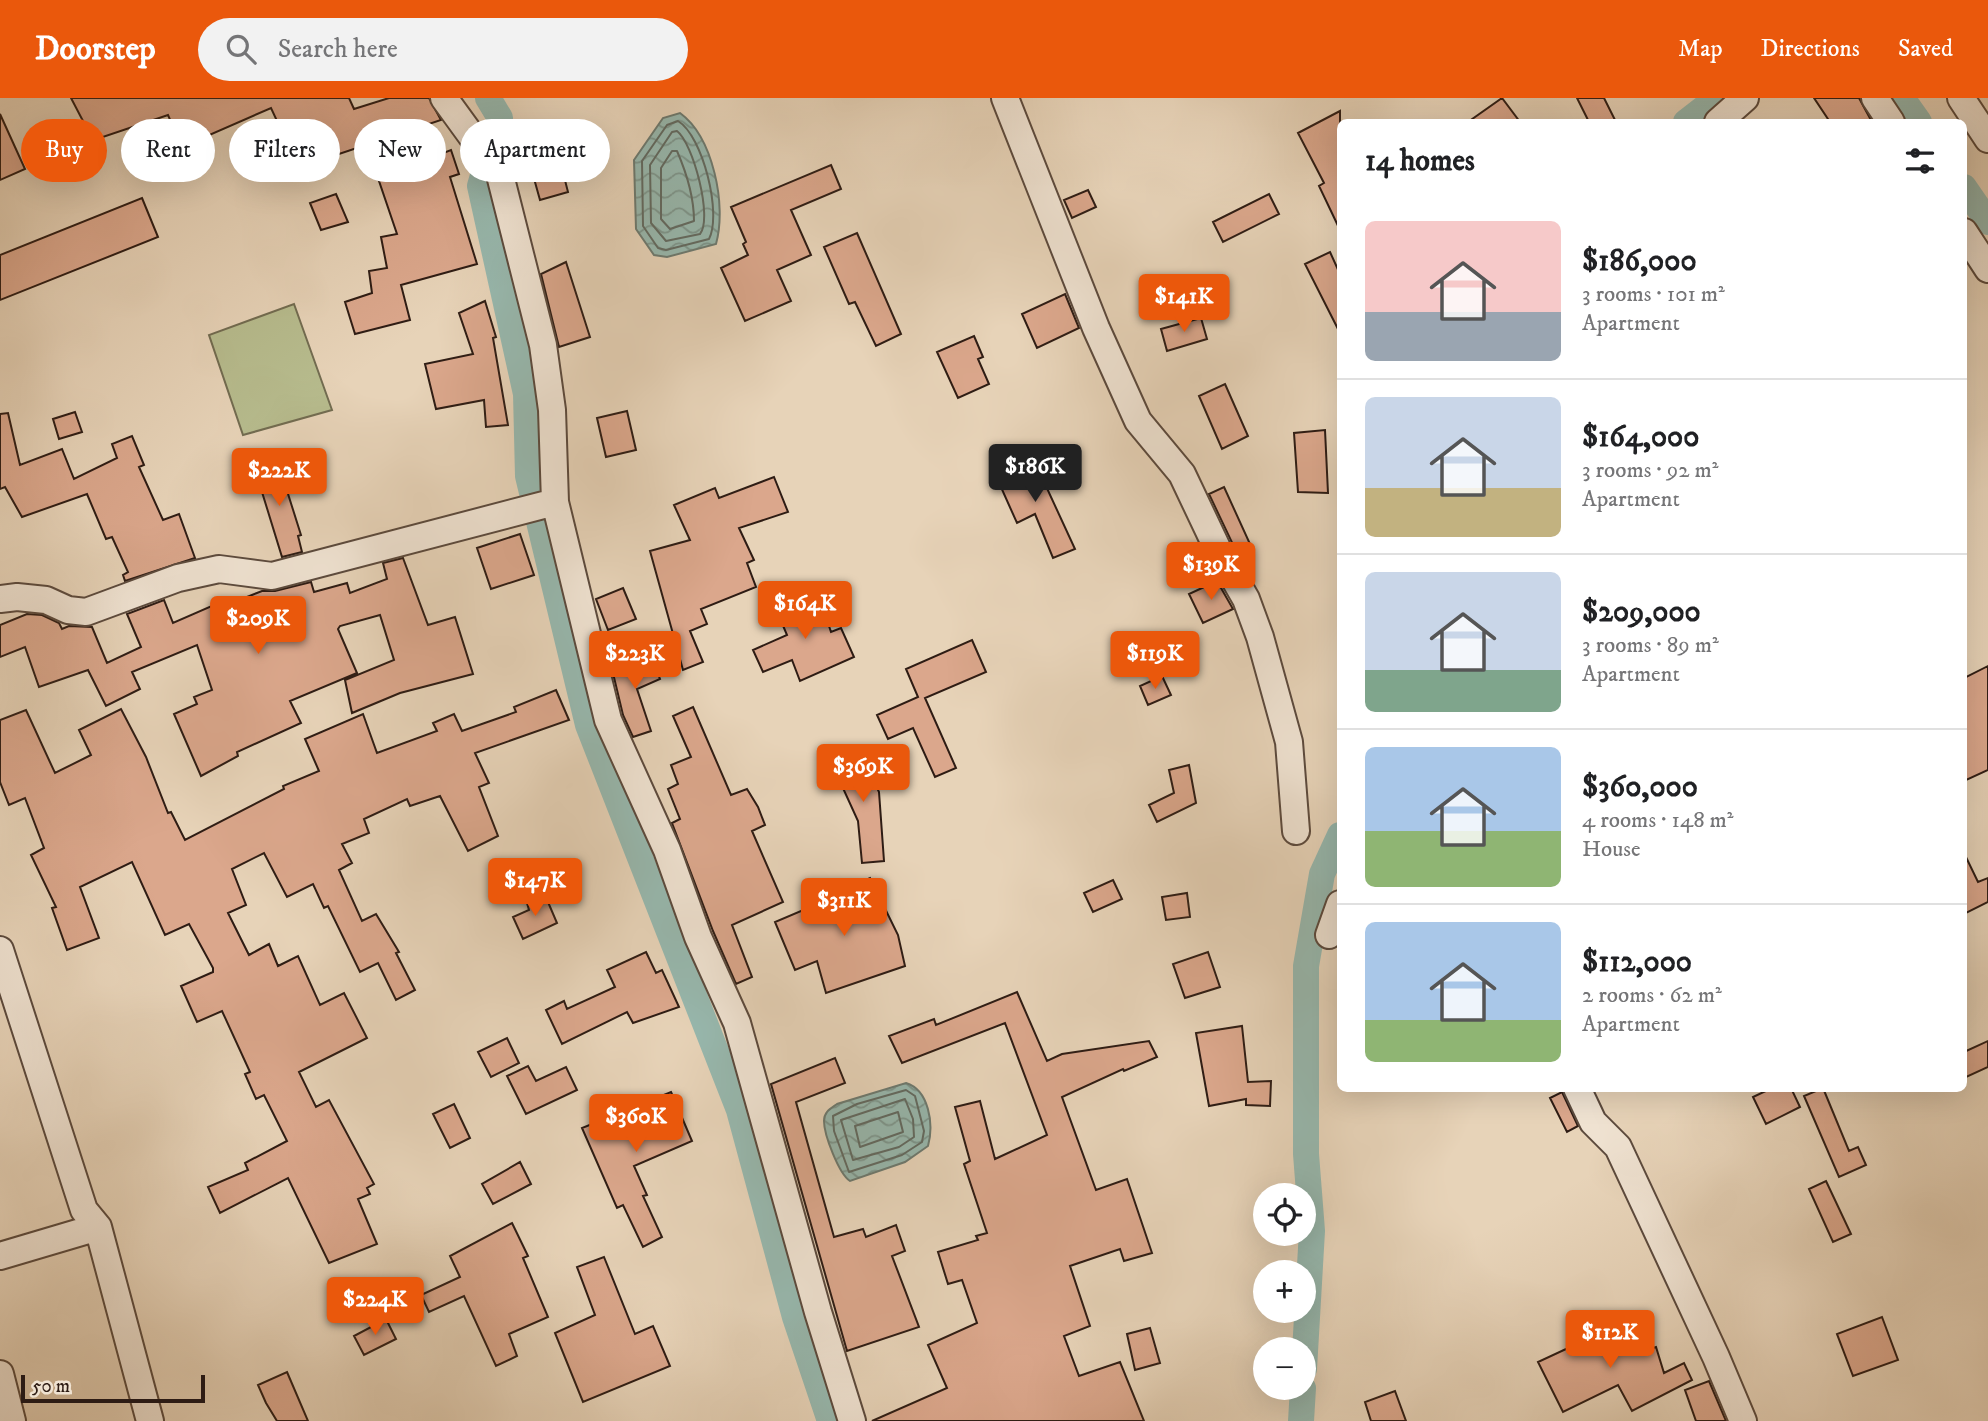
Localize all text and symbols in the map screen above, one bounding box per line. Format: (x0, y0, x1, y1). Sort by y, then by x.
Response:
search box (198, 18, 688, 81)
text: Doorstep (35, 29, 156, 70)
icon: search (222, 30, 260, 68)
text: Search here (278, 33, 398, 66)
text: Map (1678, 34, 1723, 64)
text: Directions (1761, 34, 1860, 64)
text: Saved (1898, 34, 1953, 64)
chip: Buy (21, 119, 107, 182)
chip: Rent (121, 119, 215, 182)
chip: Filters (229, 119, 340, 182)
chip: New (354, 119, 446, 182)
chip: Apartment (460, 119, 610, 182)
icon: filters (1901, 142, 1939, 180)
text: 14 homes (1365, 143, 1475, 180)
text: $186,000 (1582, 243, 1697, 280)
icon: home (1421, 249, 1505, 333)
pin: $141K (1135, 274, 1233, 334)
text: 3 rooms · 101 m² (1582, 280, 1725, 309)
text: $141K (1155, 282, 1213, 311)
text: Apartment (1582, 309, 1680, 338)
text: $164,000 (1582, 419, 1699, 456)
icon: home (1421, 425, 1505, 509)
pin: $186K (986, 444, 1084, 504)
pin: $222K (230, 448, 328, 508)
text: $186K (1005, 452, 1065, 481)
text: $222K (248, 456, 310, 485)
text: 3 rooms · 92 m² (1582, 456, 1719, 485)
text: Apartment (1582, 485, 1680, 514)
pin: $139K (1162, 542, 1260, 602)
text: $139K (1182, 550, 1240, 579)
pin: $164K (756, 582, 854, 641)
text: $164K (774, 589, 836, 618)
text: $209,000 (1582, 594, 1701, 631)
pin: $209K (209, 596, 307, 656)
icon: home (1421, 600, 1505, 684)
text: $209K (226, 604, 290, 633)
text: 3 rooms · 89 m² (1582, 631, 1719, 660)
pin: $223K (586, 632, 684, 691)
pin: $119K (1106, 632, 1204, 691)
text: $223K (605, 639, 665, 668)
text: $119K (1126, 639, 1184, 668)
text: Apartment (1582, 660, 1680, 689)
pin: $369K (814, 744, 912, 804)
text: $369K (833, 752, 893, 781)
text: $360,000 (1582, 769, 1698, 806)
icon: home (1421, 775, 1505, 859)
text: 4 rooms · 148 m² (1582, 806, 1734, 835)
text: House (1582, 835, 1640, 864)
pin: $147K (486, 858, 584, 918)
text: $147K (504, 866, 566, 895)
pin: $311K (795, 878, 893, 938)
text: $311K (817, 886, 871, 915)
text: $112,000 (1582, 944, 1692, 981)
icon: home (1421, 950, 1505, 1034)
text: 2 rooms · 62 m² (1582, 981, 1722, 1010)
text: Apartment (1582, 1010, 1680, 1039)
pin: $360K (587, 1094, 685, 1154)
text: $360K (605, 1102, 667, 1131)
map controls (1253, 1183, 1316, 1400)
button: locate (1253, 1183, 1316, 1246)
button: + (1253, 1260, 1316, 1323)
pin: $224K (326, 1278, 424, 1337)
text: $224K (343, 1285, 407, 1314)
pin: $112K (1561, 1310, 1659, 1370)
text: $112K (1582, 1318, 1638, 1347)
button: − (1253, 1337, 1316, 1400)
scale bar (21, 1372, 205, 1404)
text: 50 m (32, 1375, 70, 1398)

